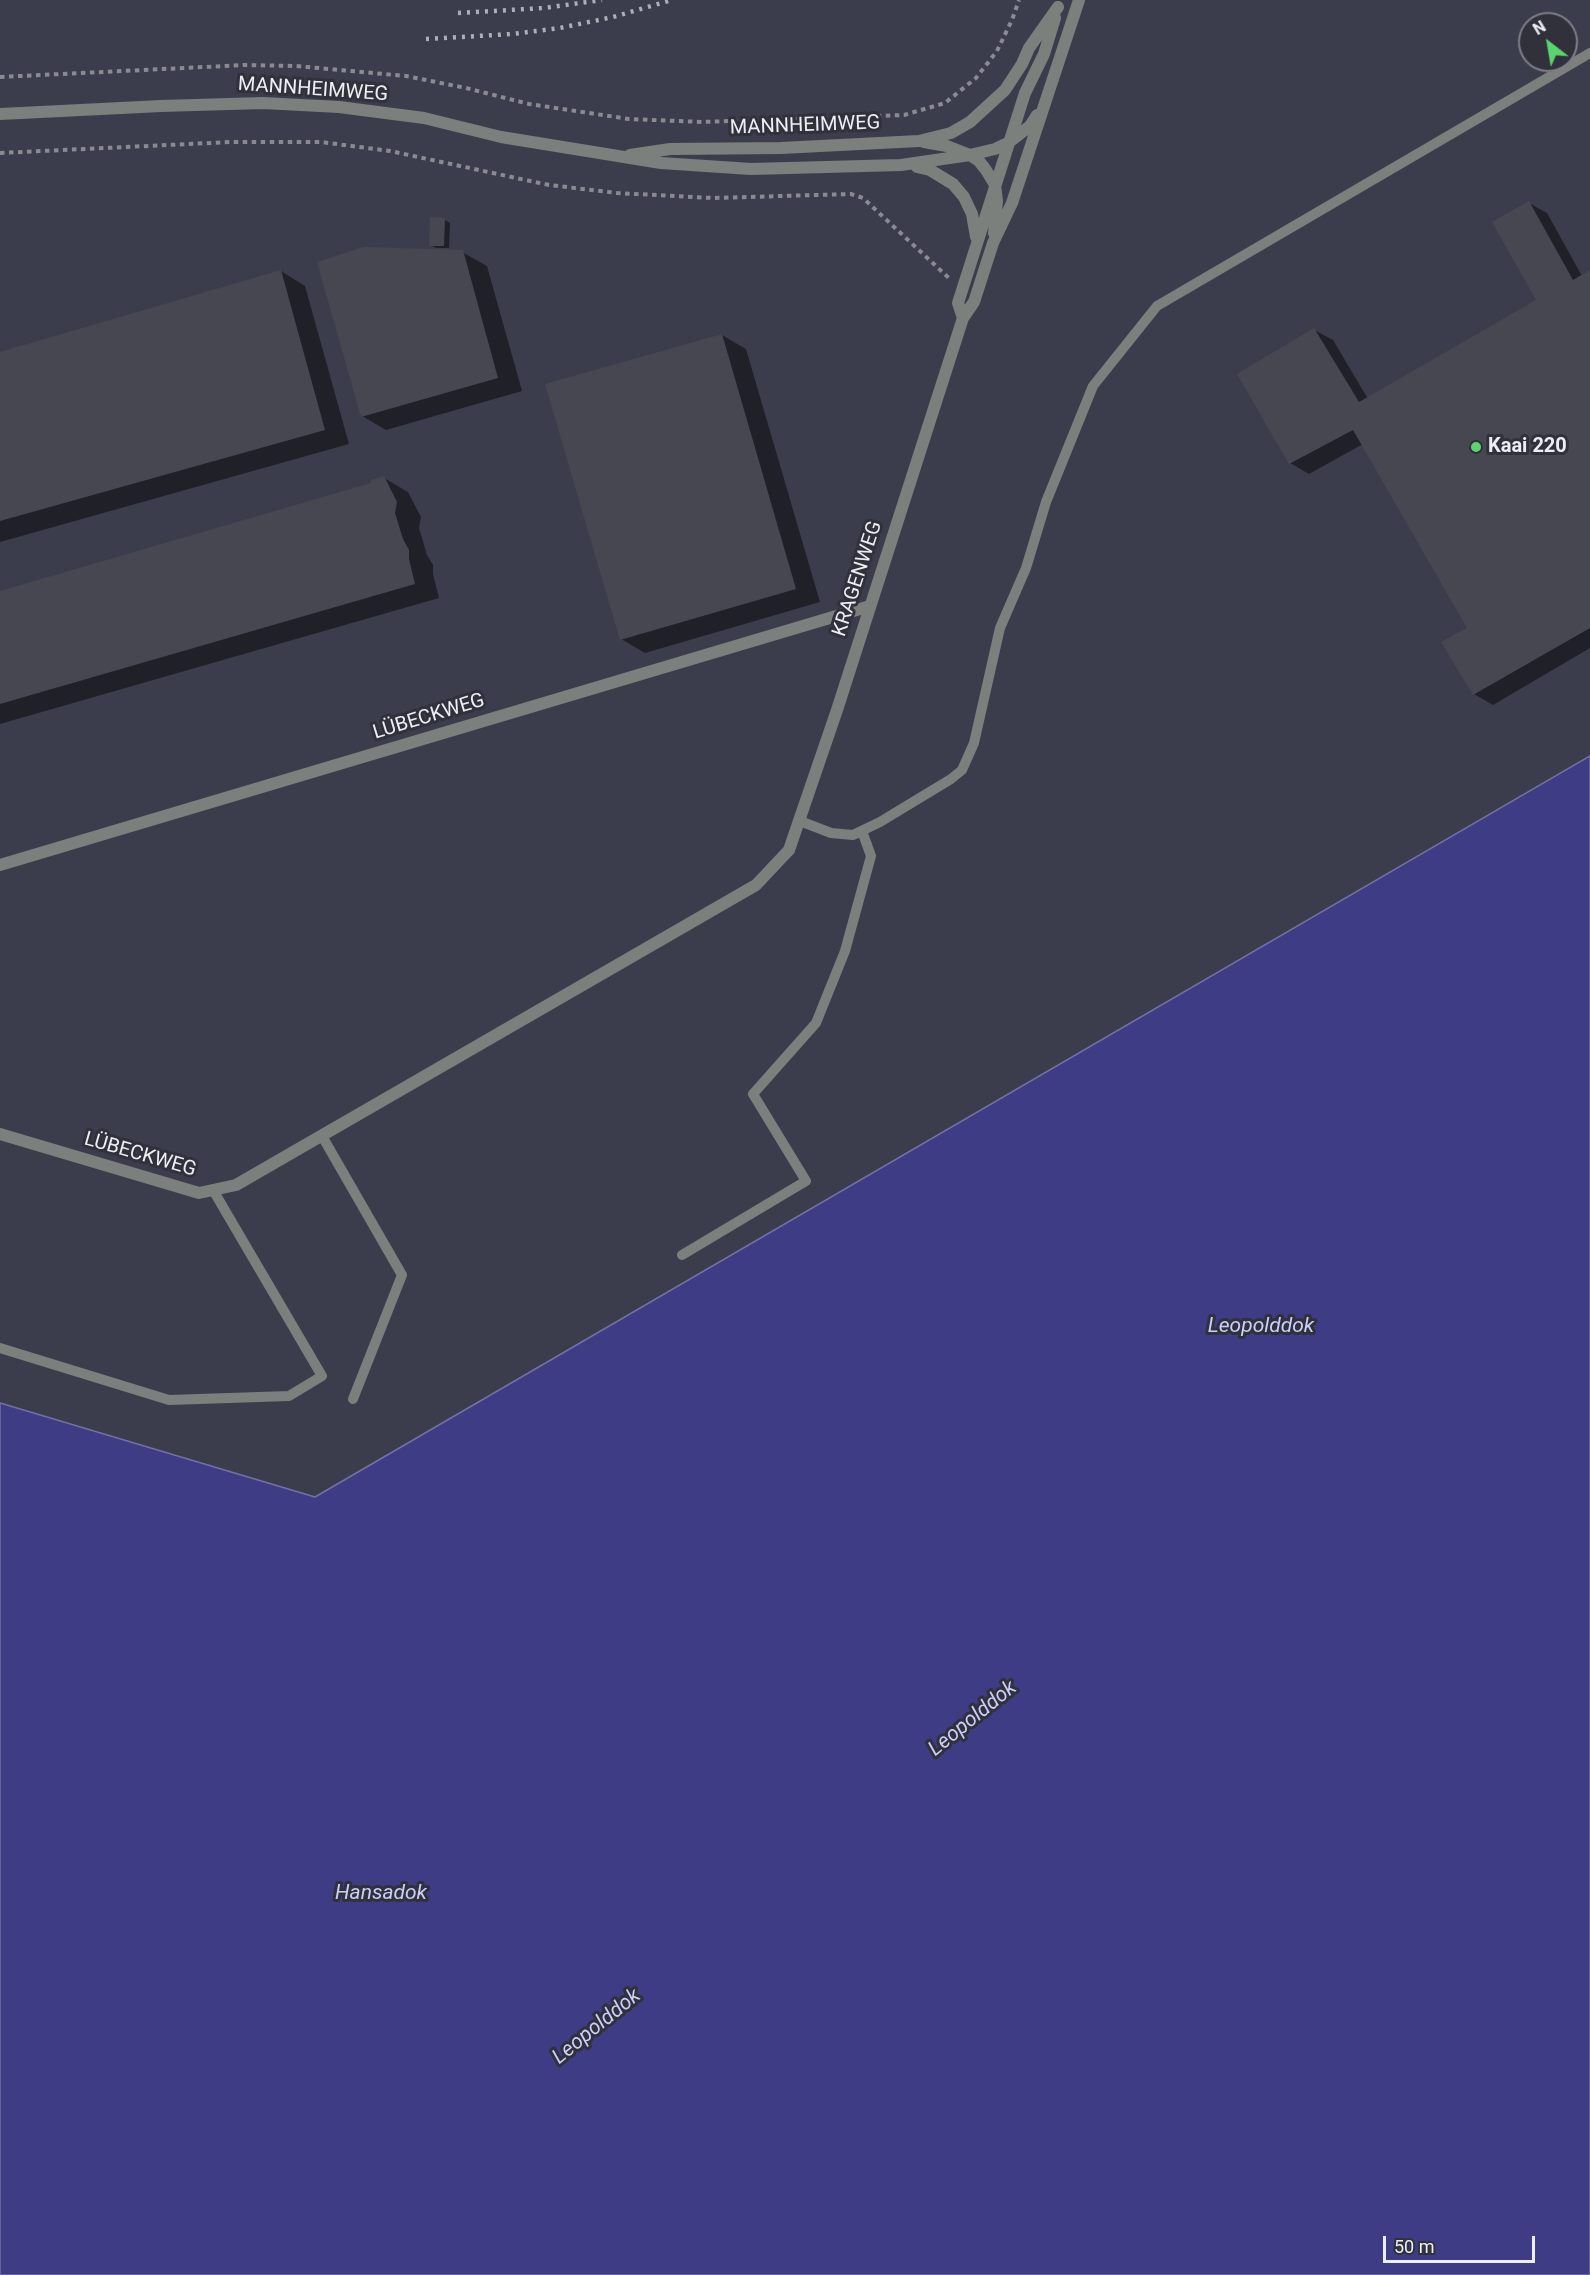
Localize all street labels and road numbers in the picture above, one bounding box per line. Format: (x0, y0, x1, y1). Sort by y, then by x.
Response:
street label: MANNHEIMWEG (237, 73, 389, 107)
street label: MANNHEIMWEG (729, 111, 881, 141)
street label: KRAGENWEG (828, 518, 888, 640)
street label: LÜBECKWEG (370, 689, 488, 745)
street label: LÜBECKWEG (81, 1128, 199, 1182)

